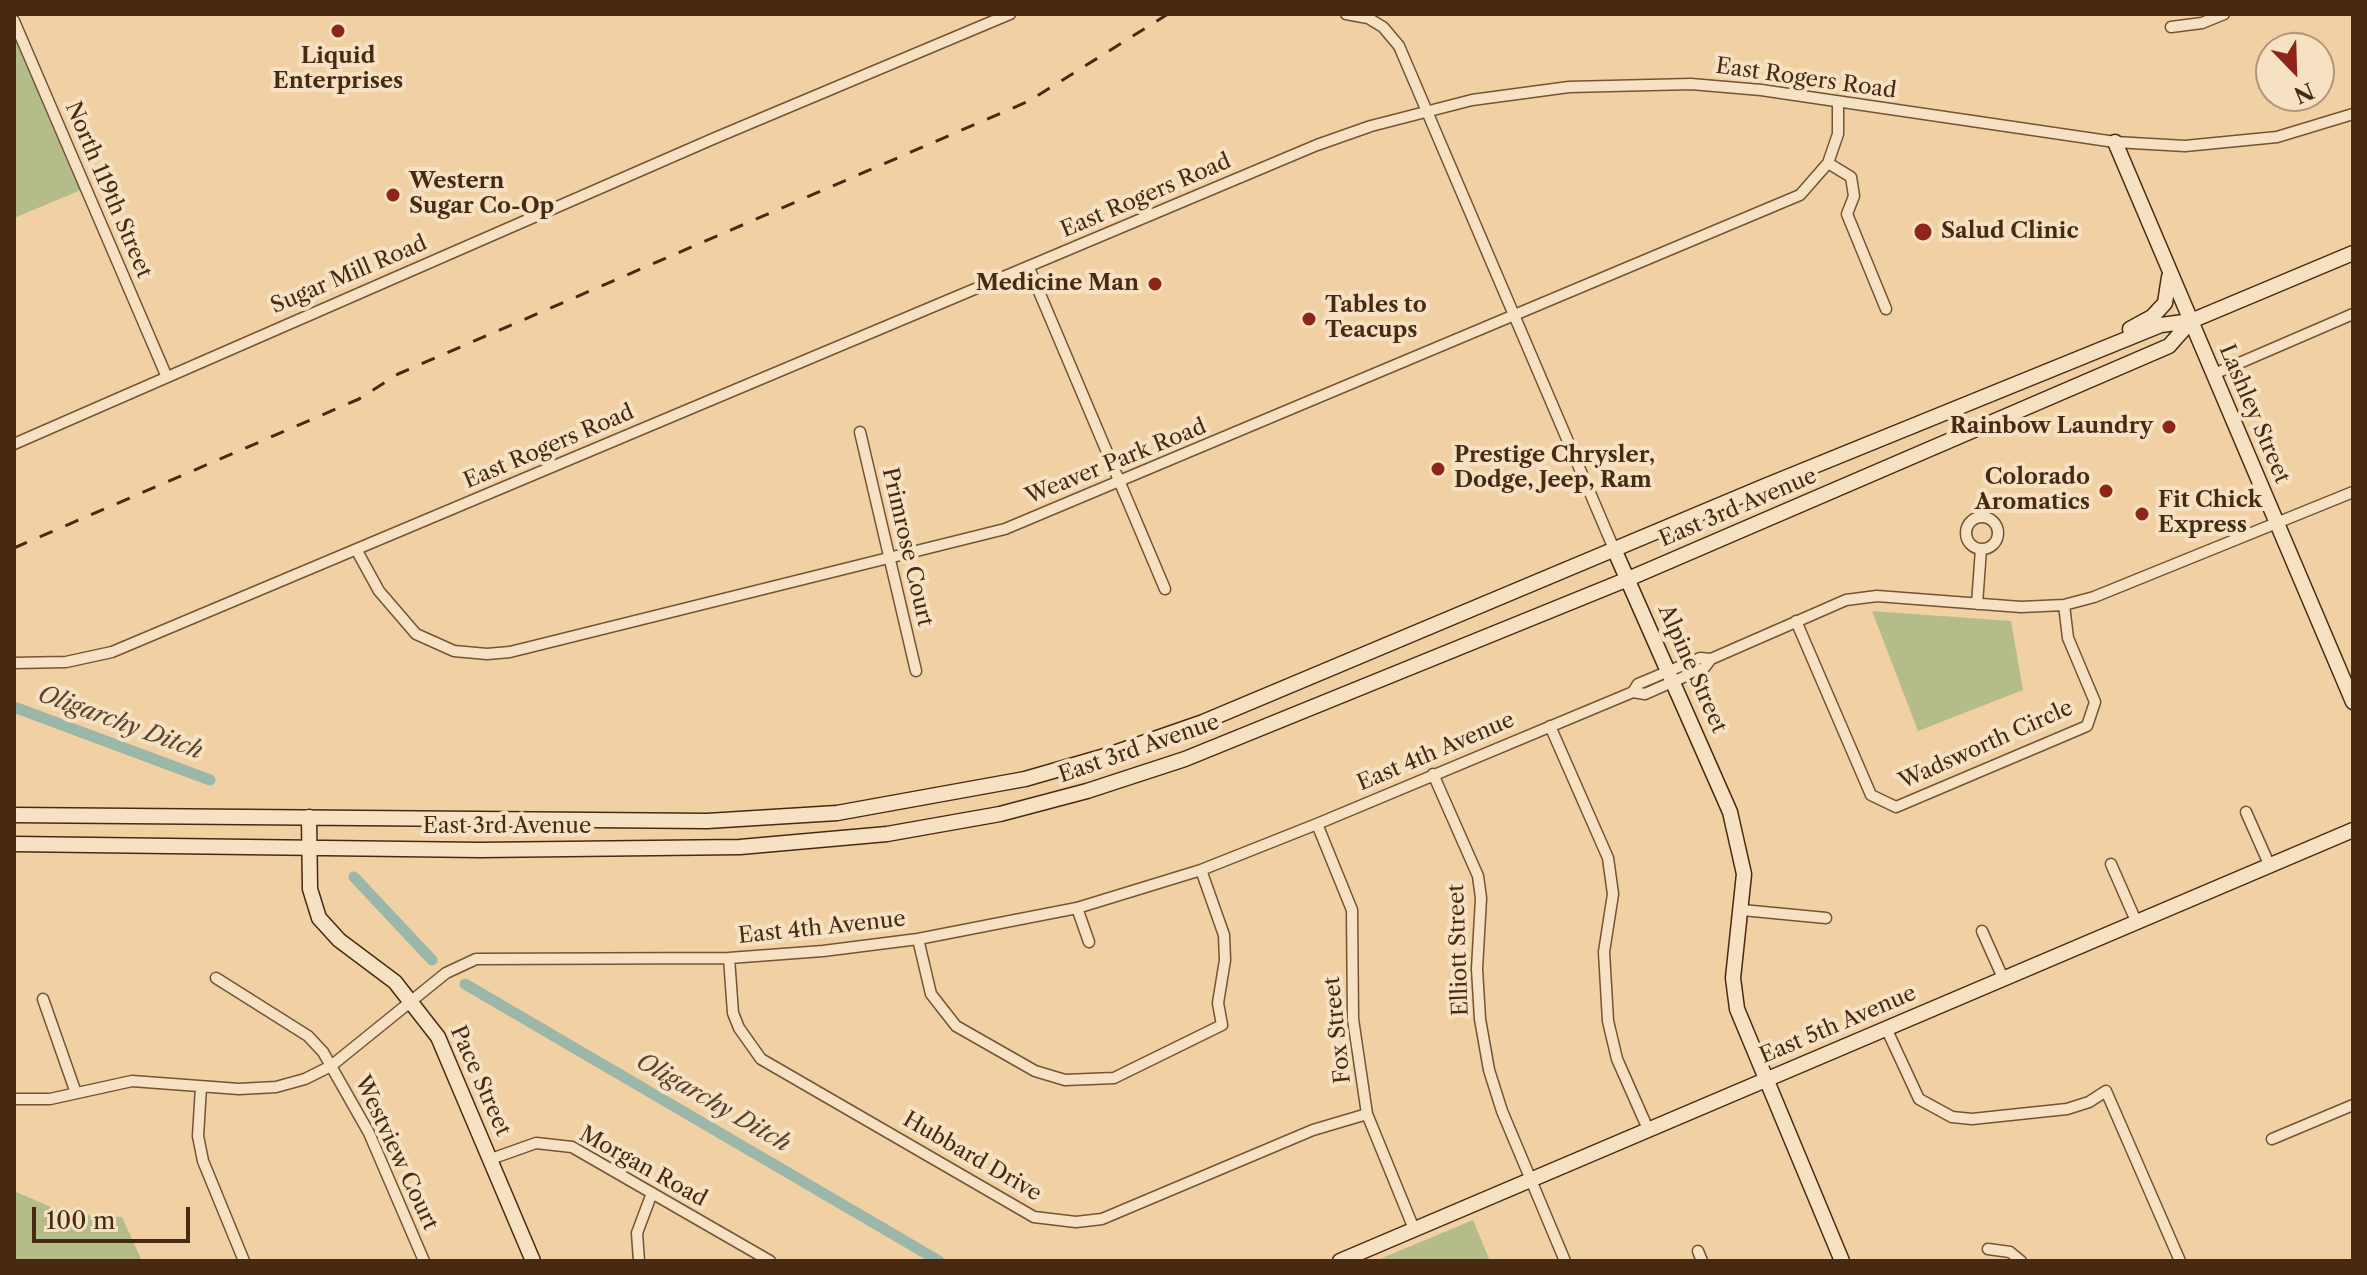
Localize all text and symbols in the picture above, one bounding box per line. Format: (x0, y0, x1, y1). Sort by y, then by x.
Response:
marker: Liquid Enterprises (329, 22, 347, 40)
north arrow (2255, 32, 2335, 112)
place label: Liquid Enterprises (273, 44, 403, 96)
street label: East Rogers Road (1714, 53, 1898, 105)
text: N (2290, 77, 2318, 109)
street label: North 119th Street (59, 98, 157, 282)
street label: East Rogers Road (1057, 148, 1235, 244)
place label: Western Sugar Co-Op (409, 169, 554, 220)
marker: Western Sugar Co-Op (384, 186, 402, 204)
place label: Salud Clinic (1941, 219, 2079, 245)
marker: Salud Clinic (1912, 221, 1934, 243)
street label: Sugar Mill Road (267, 230, 431, 320)
place label: Medicine Man (976, 271, 1139, 297)
marker: Medicine Man (1146, 275, 1164, 293)
place label: Tables to Teacups (1325, 293, 1427, 344)
marker: Tables to Teacups (1300, 310, 1318, 328)
street label: Lashley Street (2213, 341, 2295, 487)
street label: East Rogers Road (460, 399, 638, 495)
street label: Weaver Park Road (1022, 414, 1210, 510)
place label: Rainbow Laundry (1950, 414, 2153, 440)
marker: Rainbow Laundry (2160, 418, 2178, 436)
place label: Prestige Chrysler, Dodge, Jeep, Ram (1454, 443, 1655, 494)
marker: Prestige Chrysler, Dodge, Jeep, Ram (1429, 460, 1447, 478)
street label: East 3rd Avenue (1655, 463, 1821, 553)
street label: Primrose Court (876, 465, 938, 629)
place label: Colorado Aromatics (1975, 465, 2090, 516)
marker: Colorado Aromatics (2097, 482, 2115, 500)
place label: Fit Chick Express (2158, 488, 2262, 540)
marker: Fit Chick Express (2133, 505, 2151, 523)
street label: Alpine Street (1652, 601, 1732, 737)
water label: Oligarchy Ditch (34, 680, 206, 766)
street label: Wadsworth Circle (1895, 695, 2077, 795)
street label: East 4th Avenue (1353, 707, 1519, 797)
street label: East 3rd Avenue (1055, 709, 1223, 789)
street label: East 3rd Avenue (423, 814, 591, 840)
street label: Elliott Street (1444, 883, 1474, 1017)
street label: East 4th Avenue (737, 906, 907, 950)
street label: Fox Street (1319, 975, 1357, 1085)
street label: East 5th Avenue (1756, 980, 1920, 1070)
street label: Pace Street (444, 1022, 516, 1140)
water label: Oligarchy Ditch (631, 1047, 795, 1159)
street label: Westview Court (349, 1072, 443, 1234)
street label: Hubbard Drive (898, 1107, 1046, 1207)
street label: Morgan Road (575, 1121, 711, 1213)
scale bar (36, 1191, 194, 1241)
text: 100 m (46, 1206, 115, 1235)

